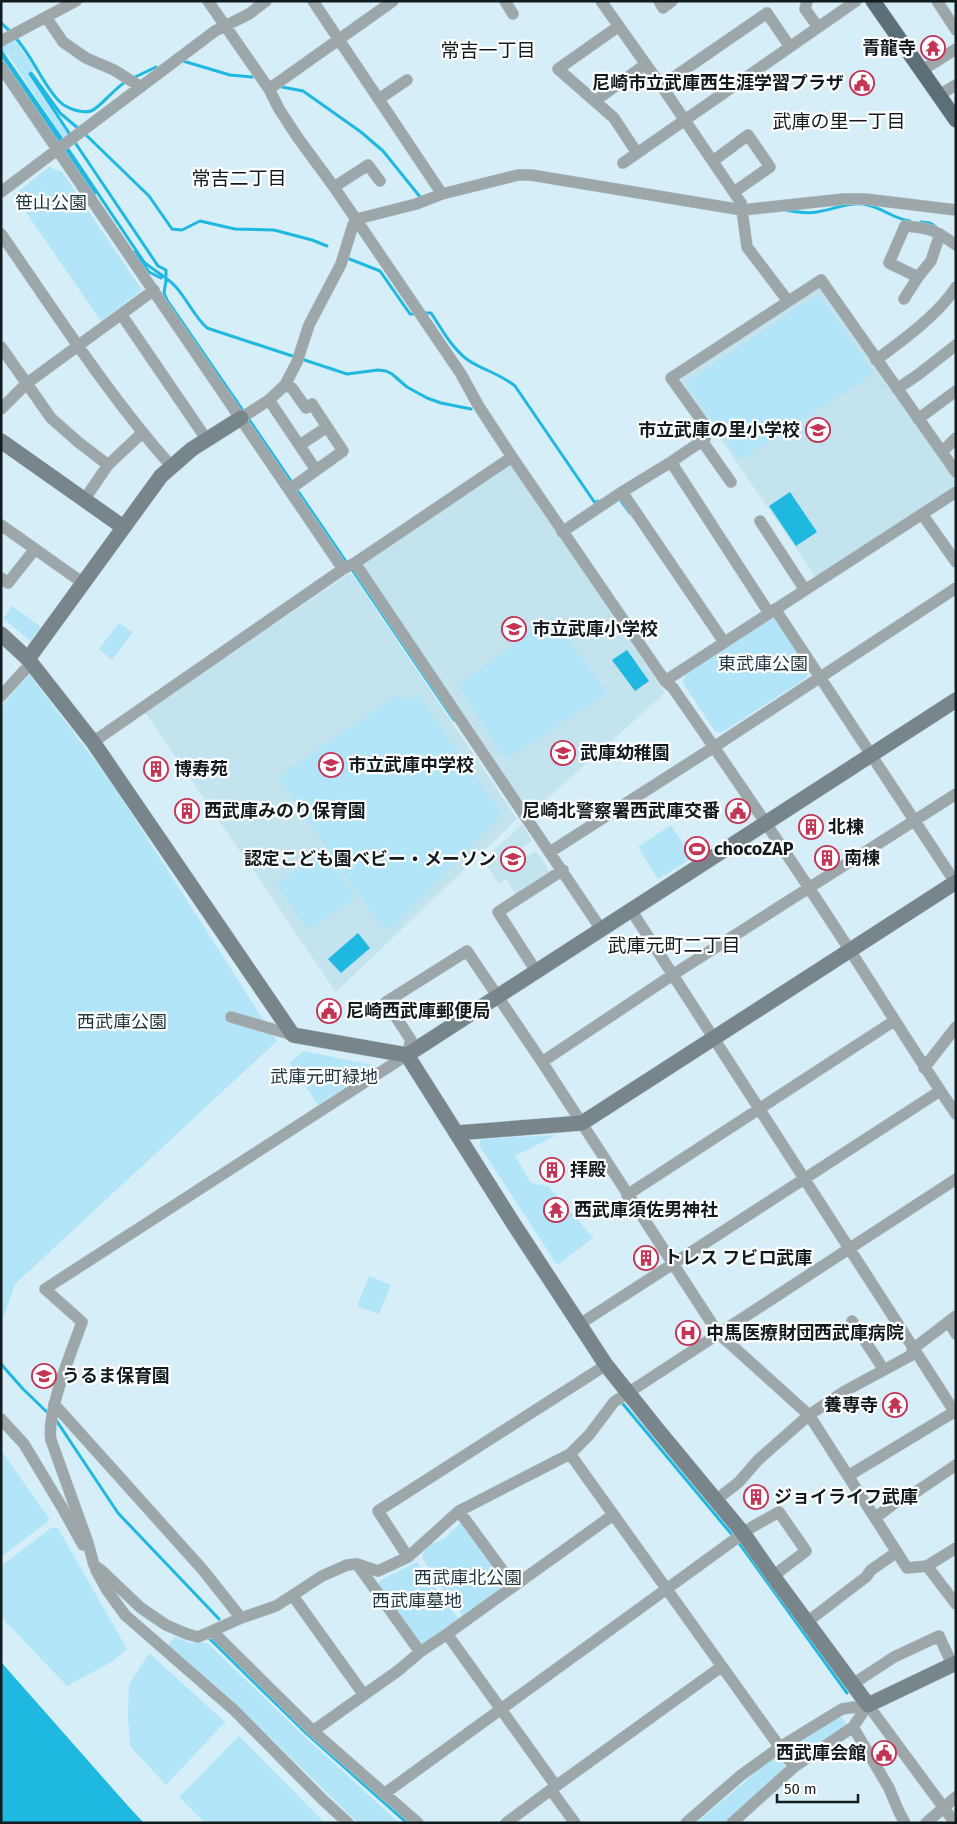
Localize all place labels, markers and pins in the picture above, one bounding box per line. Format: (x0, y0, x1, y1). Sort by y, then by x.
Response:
temple icon: 青龍寺 (920, 35, 946, 61)
place label: 青龍寺 (862, 37, 916, 59)
public building icon: 尼崎市立武庫西生涯学習プラザ (849, 70, 875, 96)
place label: 尼崎市立武庫西生涯学習プラザ (592, 72, 844, 94)
school or university icon: 市立武庫の里小学校 (805, 417, 831, 443)
place label: 市立武庫の里小学校 (638, 419, 800, 441)
school or university icon: 市立武庫小学校 (501, 616, 527, 642)
place label: 市立武庫小学校 (532, 618, 658, 640)
school or university icon: 武庫幼稚園 (550, 740, 576, 766)
place label: 武庫幼稚園 (580, 742, 670, 764)
school or university icon: 市立武庫中学校 (318, 752, 344, 778)
place label: 市立武庫中学校 (348, 754, 474, 776)
building icon: 博寿苑 (143, 756, 169, 782)
place label: 博寿苑 (174, 758, 228, 780)
building icon: 西武庫みのり保育園 (174, 798, 200, 824)
public building icon: 尼崎北警察署西武庫交番 (725, 798, 751, 824)
place label: 西武庫みのり保育園 (204, 800, 366, 822)
place label: 尼崎北警察署西武庫交番 (522, 800, 720, 822)
building icon: 北棟 (798, 814, 824, 840)
place label: 北棟 (828, 816, 864, 838)
sports icon: chocoZAP (684, 836, 710, 862)
place label: chocoZAP (714, 838, 794, 860)
building icon: 南棟 (814, 845, 840, 871)
school or university icon: 認定こども園ベビー・メーソン (500, 846, 526, 872)
place label: 南棟 (844, 847, 880, 869)
place label: 認定こども園ベビー・メーソン (244, 848, 496, 870)
public building icon: 尼崎西武庫郵便局 (316, 998, 342, 1024)
place label: 尼崎西武庫郵便局 (346, 1000, 490, 1022)
building icon: 拝殿 (539, 1157, 565, 1183)
place label: 拝殿 (570, 1159, 606, 1181)
temple icon: 西武庫須佐男神社 (543, 1197, 569, 1223)
place label: 西武庫須佐男神社 (574, 1199, 718, 1221)
building icon: トレス フビロ武庫 (633, 1245, 659, 1271)
place label: トレス フビロ武庫 (664, 1247, 812, 1269)
hospital icon: 中馬医療財団西武庫病院 (675, 1320, 701, 1346)
place label: 中馬医療財団西武庫病院 (706, 1322, 904, 1344)
school or university icon: うるま保育園 (31, 1363, 57, 1389)
place label: うるま保育園 (62, 1365, 170, 1387)
temple icon: 養専寺 (882, 1392, 908, 1418)
place label: 養専寺 (824, 1394, 878, 1416)
building icon: ジョイライフ武庫 (743, 1484, 769, 1510)
place label: ジョイライフ武庫 (774, 1486, 918, 1508)
public building icon: 西武庫会館 (871, 1740, 897, 1766)
place label: 西武庫会館 (776, 1742, 866, 1764)

